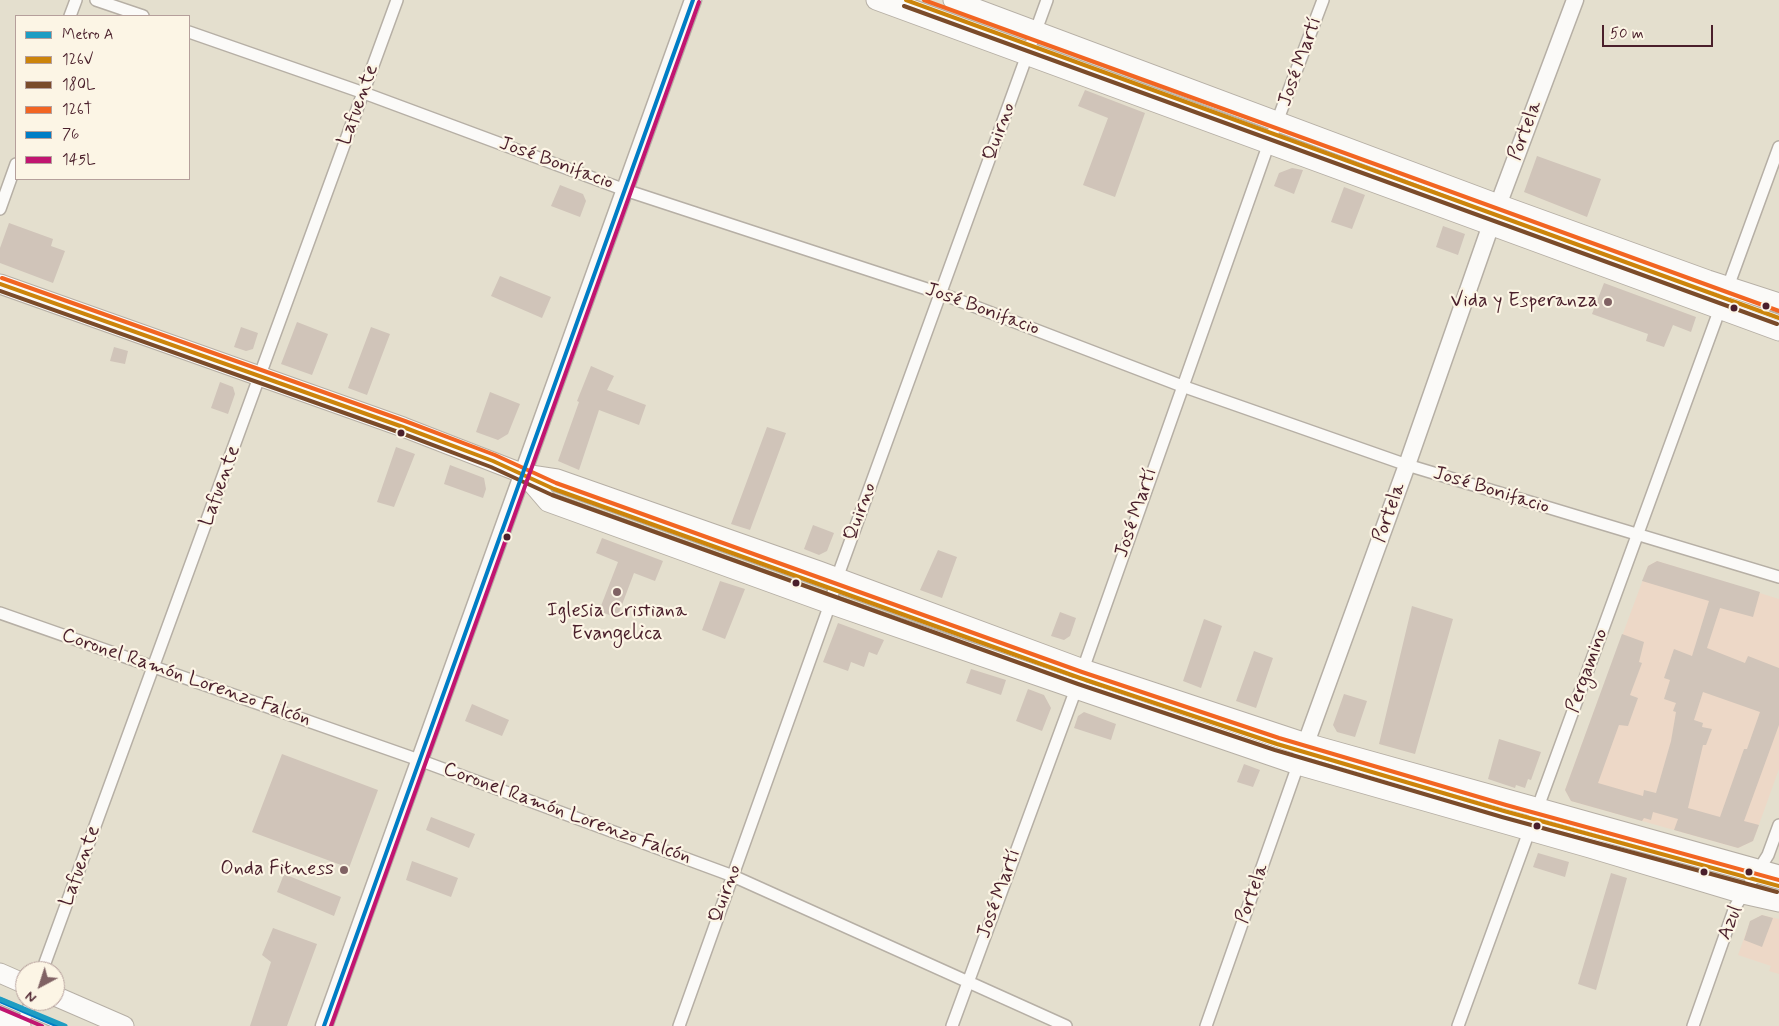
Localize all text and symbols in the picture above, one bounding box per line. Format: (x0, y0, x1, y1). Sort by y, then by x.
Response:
street label: José Martí (1274, 14, 1328, 110)
legend (15, 15, 190, 180)
scale bar (1604, 15, 1715, 47)
text: 50 m (1610, 24, 1644, 44)
text: Metro A (62, 25, 114, 45)
text: 126V (62, 50, 93, 70)
street label: Lafuente (333, 61, 385, 149)
text: 180L (62, 75, 95, 95)
street label: Portela (1504, 98, 1548, 164)
text: 126T (62, 100, 92, 120)
street label: Quirno (978, 100, 1022, 164)
text: 76 (62, 125, 79, 145)
street label: José Bonifacio (495, 132, 617, 196)
text: 145L (62, 150, 95, 170)
street label: José Bonifacio (921, 278, 1043, 342)
place label: Vida y Esperanza (1450, 290, 1598, 314)
marker: Vida y Esperanza (1602, 296, 1614, 308)
unlabelled marker (1761, 301, 1771, 311)
unlabelled marker (1729, 303, 1739, 313)
unlabelled marker (396, 428, 406, 438)
street label: Lafuente (195, 442, 247, 530)
street label: José Bonifacio (1430, 462, 1552, 520)
street label: José Martí (1110, 465, 1164, 561)
street label: Quirno (839, 480, 883, 544)
street label: Portela (1368, 480, 1412, 546)
unlabelled marker (502, 532, 512, 542)
unlabelled marker (791, 578, 801, 588)
marker: Iglesia Cristiana Evangelica (611, 586, 623, 598)
place label: Iglesia Cristiana Evangelica (547, 600, 687, 647)
street label: Coronel Ramón Lorenzo Falcón (58, 624, 314, 732)
street label: Pergamino (1562, 626, 1614, 716)
street label: Coronel Ramón Lorenzo Falcón (440, 758, 694, 870)
unlabelled marker (1532, 821, 1542, 831)
street label: Lafuente (55, 822, 107, 910)
street label: José Martí (973, 846, 1027, 942)
place label: Onda Fitness (220, 858, 334, 882)
street label: Portela (1231, 861, 1275, 927)
street label: Quirno (704, 862, 748, 926)
marker: Onda Fitness (338, 864, 350, 876)
unlabelled marker (1699, 867, 1709, 877)
unlabelled marker (1744, 867, 1754, 877)
street label: Azul (1713, 902, 1749, 944)
north arrow (15, 961, 65, 1011)
text: N (22, 987, 40, 1007)

